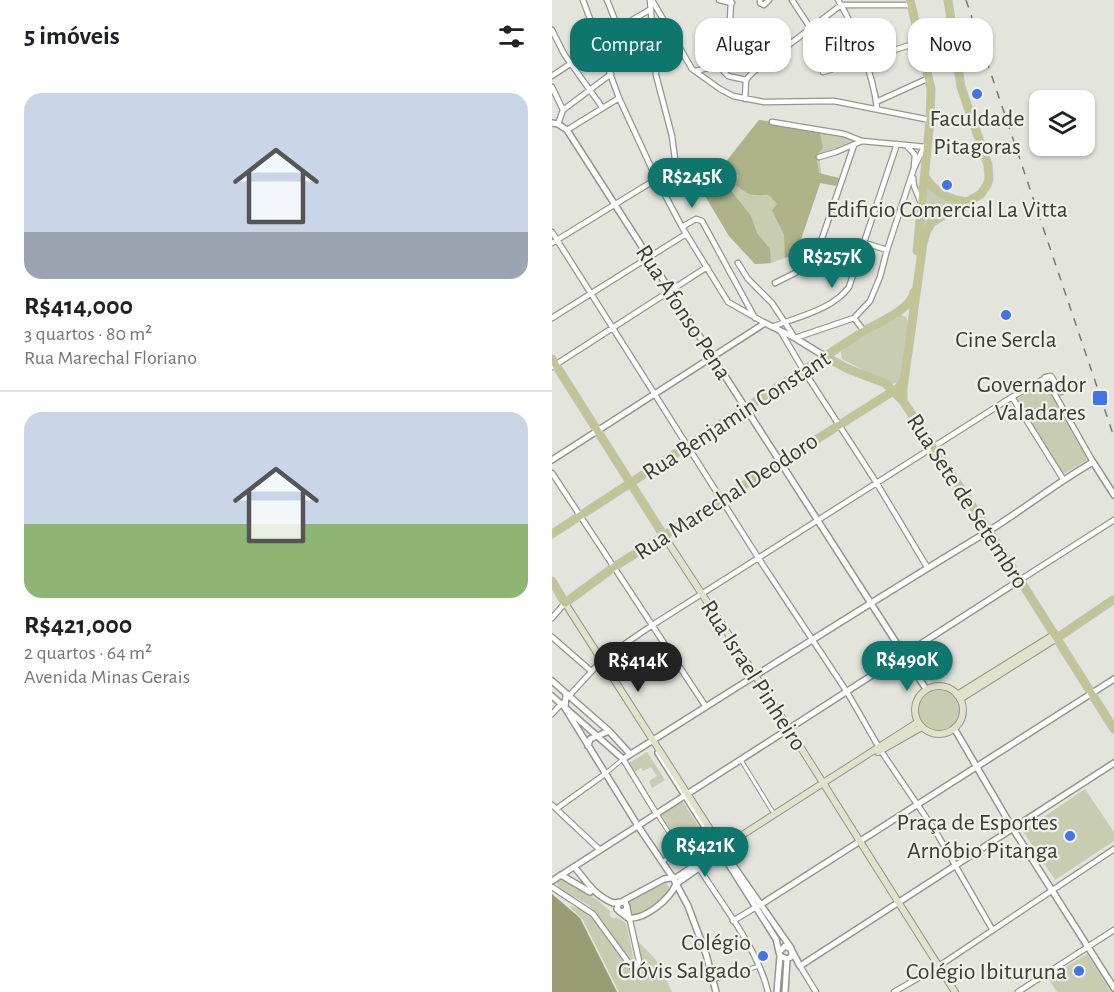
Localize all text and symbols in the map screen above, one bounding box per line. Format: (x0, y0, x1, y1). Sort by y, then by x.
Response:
chip: Comprar (570, 18, 683, 72)
chip: Alugar (695, 18, 791, 72)
chip: Filtros (803, 18, 896, 72)
chip: Novo (908, 18, 993, 72)
icon: filters (495, 20, 528, 53)
text: 5 imóveis (24, 23, 120, 49)
marker: Faculdade Pitagoras (970, 87, 984, 101)
map controls (1029, 90, 1095, 156)
button: layers (1029, 90, 1095, 156)
place label: Faculdade Pitagoras (929, 107, 1025, 159)
icon: home (222, 132, 330, 240)
pin: R$245K (643, 158, 741, 209)
text: R$245K (662, 167, 722, 187)
marker: Edificio Comercial La Vitta (940, 178, 954, 192)
place label: Edificio Comercial La Vitta (826, 198, 1068, 222)
pin: R$257K (783, 238, 881, 289)
street label: Rua Afonso Pena (631, 241, 736, 384)
text: R$257K (802, 247, 862, 267)
text: R$414,000 (24, 293, 133, 319)
marker: Cine Sercla (999, 308, 1013, 322)
text: 3 quartos · 80 m² (24, 324, 152, 344)
place label: Cine Sercla (955, 328, 1057, 352)
street label: Rua Benjamin Constant (639, 346, 835, 485)
text: Rua Marechal Floriano (24, 348, 197, 368)
place label: Governador Valadares (977, 373, 1086, 425)
marker: Governador Valadares (1091, 389, 1109, 407)
street label: Rua Sete de Setembro (902, 410, 1032, 593)
street label: Rua Marechal Deodoro (631, 429, 822, 565)
icon: home (222, 451, 330, 559)
street label: Rua Israel Pinheiro (696, 596, 811, 755)
text: R$421,000 (24, 612, 132, 638)
pin: R$490K (858, 641, 956, 692)
pin: R$414K (589, 642, 687, 693)
text: 2 quartos · 64 m² (24, 643, 152, 663)
text: R$490K (876, 650, 938, 670)
text: R$414K (608, 651, 668, 671)
text: Avenida Minas Gerais (24, 667, 190, 687)
place label: Praça de Esportes Arnóbio Pitanga (897, 811, 1058, 863)
pin: R$421K (656, 827, 754, 878)
marker: Praça de Esportes Arnóbio Pitanga (1063, 829, 1077, 843)
text: R$421K (675, 836, 735, 856)
place label: Colégio Clóvis Salgado (618, 931, 751, 983)
marker: Colégio Clóvis Salgado (756, 949, 770, 963)
place label: Colégio Ibituruna (906, 960, 1067, 984)
marker: Colégio Ibituruna (1072, 964, 1086, 978)

